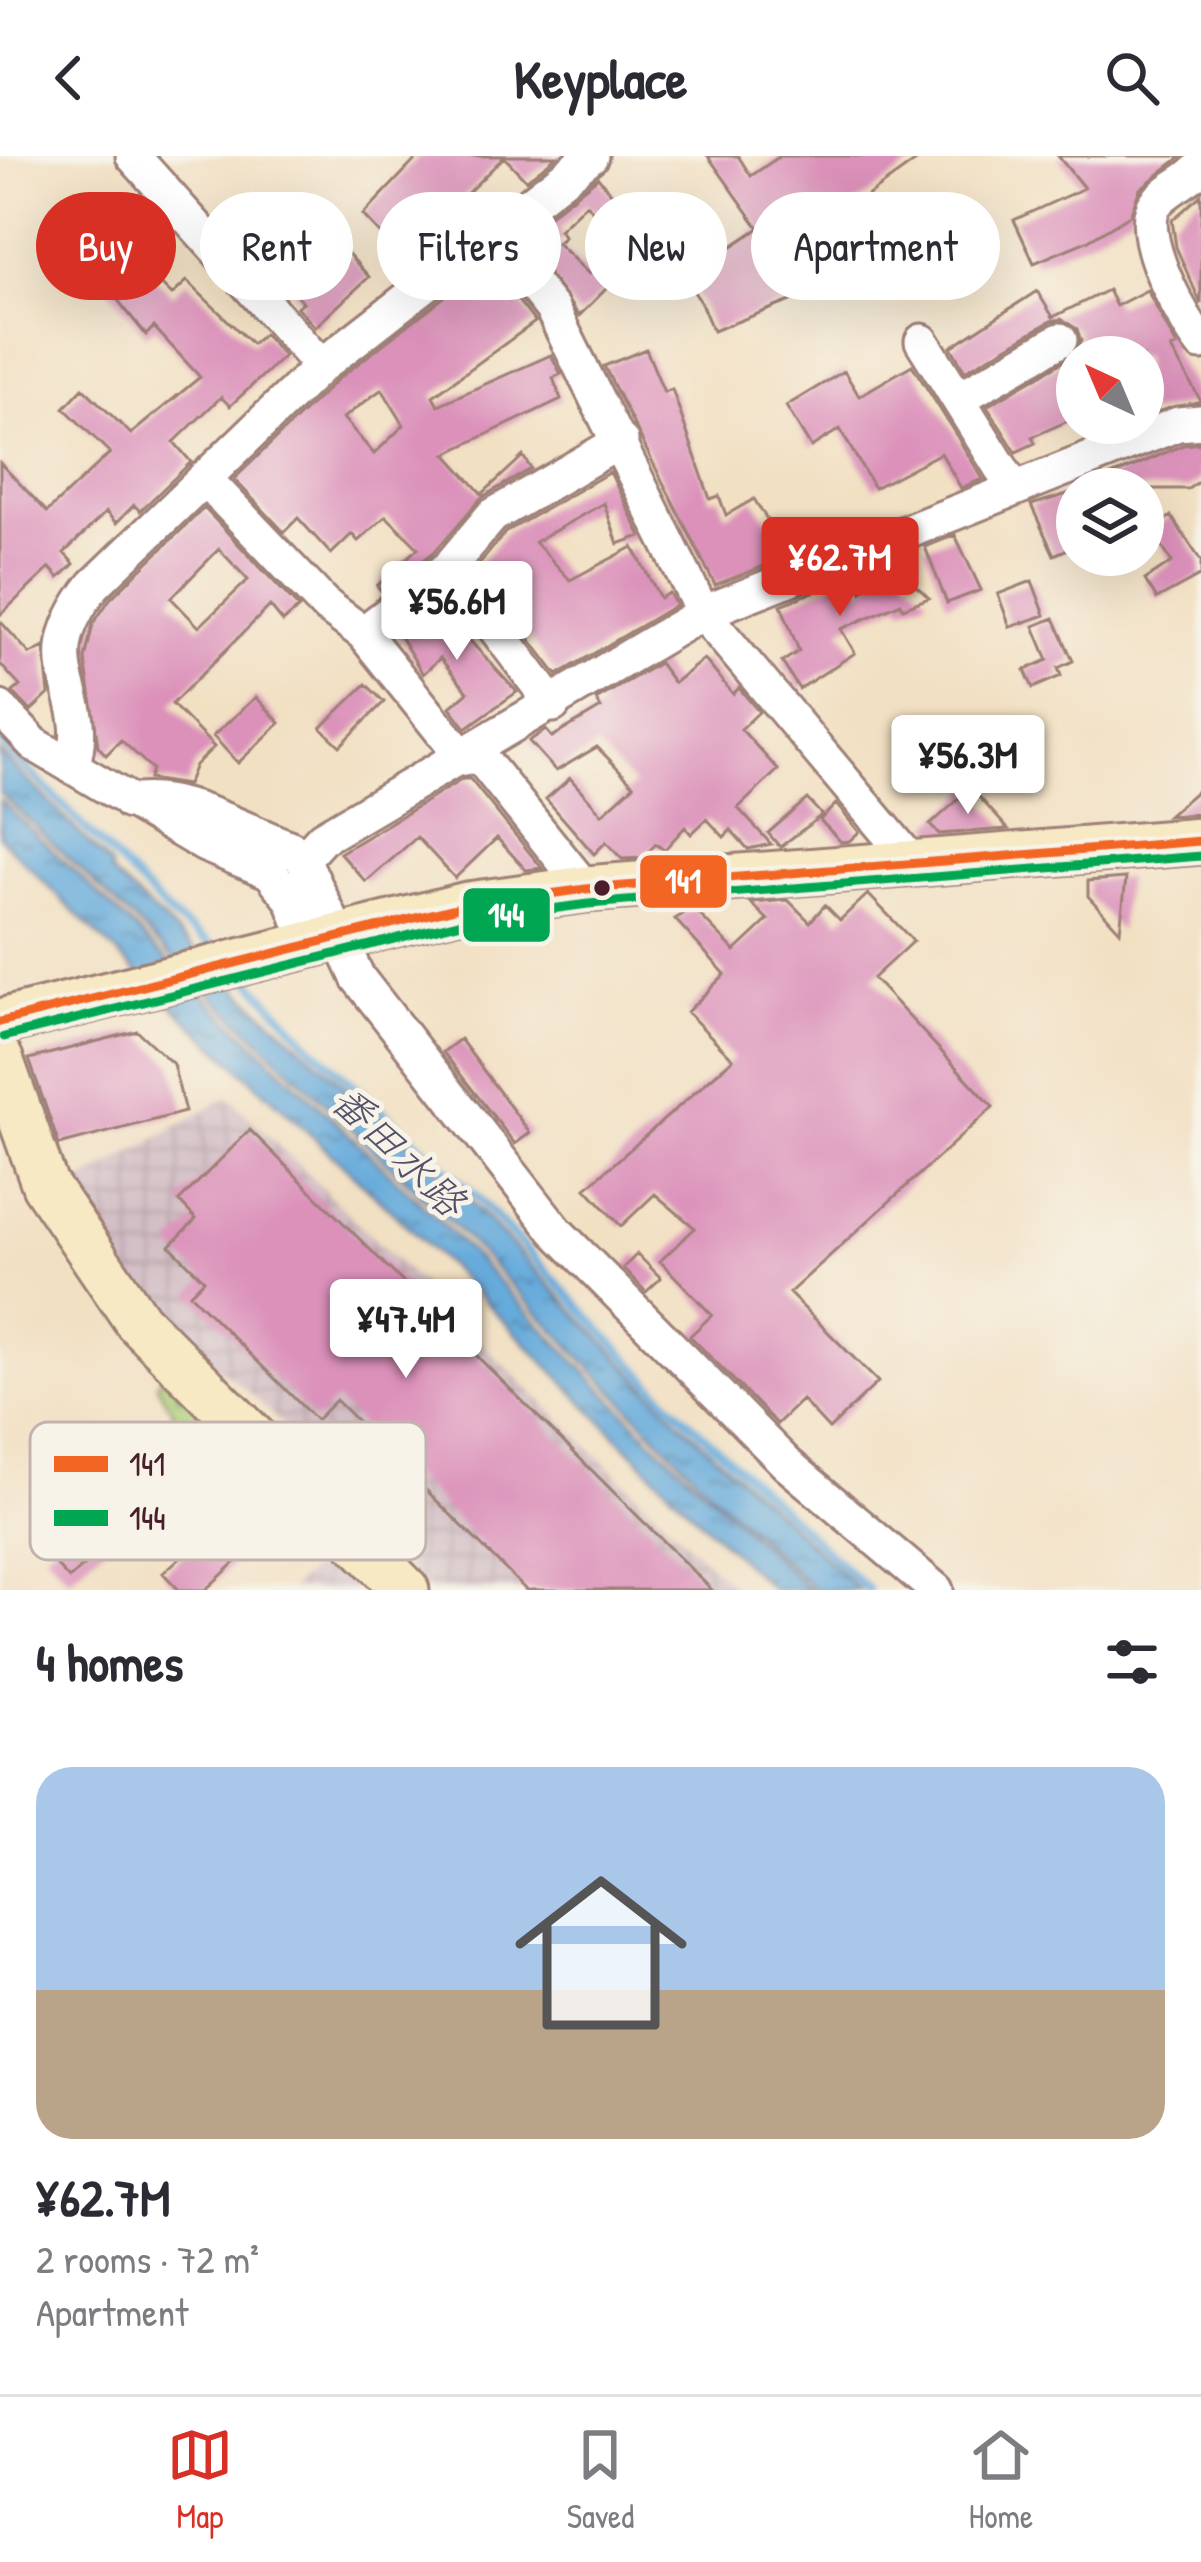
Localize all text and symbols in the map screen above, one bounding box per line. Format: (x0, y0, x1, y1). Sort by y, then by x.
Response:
text: Keyplace (514, 42, 687, 115)
icon: back (36, 45, 102, 111)
icon: search (1099, 45, 1165, 111)
chip: Buy (36, 192, 176, 300)
chip: Rent (200, 192, 353, 300)
chip: Filters (377, 192, 561, 300)
chip: New (585, 192, 727, 300)
chip: Apartment (751, 192, 1000, 300)
north arrow (1056, 336, 1164, 444)
map controls (1056, 336, 1164, 576)
button: layers (1056, 468, 1164, 576)
pin: ¥62.7M (742, 517, 938, 619)
text: ¥62.7M (789, 529, 891, 582)
pin: ¥56.6M (359, 561, 555, 663)
text: ¥56.6M (408, 573, 506, 626)
pin: ¥56.3M (870, 715, 1066, 817)
text: ¥56.3M (918, 727, 1018, 780)
line badge: 141 (638, 853, 729, 910)
text: 141 (665, 859, 701, 903)
unlabelled marker (591, 877, 613, 899)
line badge: 144 (461, 886, 552, 944)
text: 144 (488, 893, 524, 937)
water label: 番田水路 (319, 1071, 481, 1230)
pin: ¥47.4M (308, 1279, 504, 1381)
text: ¥47.4M (357, 1291, 455, 1344)
legend (30, 1422, 426, 1560)
text: 141 (129, 1442, 165, 1486)
text: 144 (129, 1496, 166, 1540)
text: 4 homes (36, 1628, 183, 1697)
icon: filters (1099, 1629, 1165, 1695)
icon: home (493, 1845, 709, 2061)
text: ¥62.7M (36, 2163, 170, 2232)
text: 2 rooms · 72 m² (36, 2232, 259, 2285)
text: Apartment (36, 2285, 189, 2338)
tab: Map (167, 2422, 233, 2538)
tab: Saved (567, 2422, 634, 2538)
tab: Home (968, 2422, 1034, 2538)

